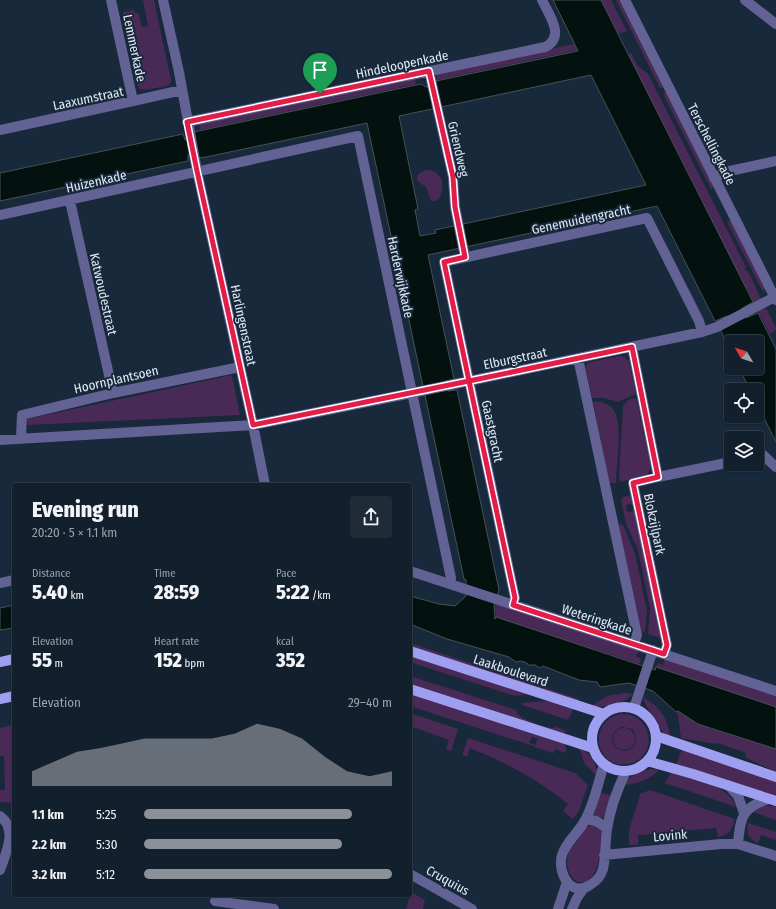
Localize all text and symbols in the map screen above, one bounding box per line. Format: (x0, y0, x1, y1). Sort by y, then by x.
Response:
street label: Lemmerkade (120, 13, 149, 83)
street label: Hindeloopenkade (354, 47, 450, 82)
pin (303, 53, 337, 94)
icon: arrive (309, 59, 331, 81)
street label: Laaxumstraat (52, 84, 125, 113)
street label: Terschellingkade (685, 101, 738, 187)
street label: Griendweg (445, 120, 472, 179)
street label: Huizenkade (64, 167, 128, 196)
street label: Genemuidengracht (530, 202, 633, 237)
street label: Harderwijkkade (385, 235, 416, 319)
street label: Katwoudestraat (87, 252, 120, 337)
street label: Harlingenstraat (228, 283, 260, 368)
north arrow (724, 335, 764, 375)
map controls (724, 335, 764, 471)
street label: Elburgstraat (482, 344, 549, 373)
street label: Hoornplantsoen (72, 362, 160, 397)
button: locate (724, 383, 764, 423)
street label: Gaastgracht (479, 399, 507, 464)
button: layers (724, 431, 764, 471)
street label: Blokzijlpark (641, 492, 669, 557)
text: Evening run (32, 496, 139, 523)
button: share (350, 496, 392, 538)
text: 20:20 · 5 × 1.1 km (32, 525, 117, 540)
text: Distance (32, 567, 71, 580)
text: Time (154, 567, 176, 580)
text: Pace (276, 567, 297, 580)
text: 5.40 (32, 580, 68, 604)
text: 28:59 (154, 580, 199, 604)
text: 5:22 (276, 580, 309, 604)
text: km (68, 589, 84, 602)
text: /km (309, 589, 331, 602)
street label: Weteringkade (560, 601, 634, 638)
text: Elevation (32, 635, 73, 648)
text: Heart rate (154, 635, 199, 648)
text: kcal (276, 635, 294, 648)
text: 55 (32, 648, 52, 672)
text: 152 (154, 648, 182, 672)
text: 352 (276, 648, 305, 672)
street label: Laakboulevard (472, 651, 550, 690)
text: m (52, 657, 63, 670)
text: bpm (182, 657, 205, 670)
text: Elevation (32, 695, 81, 710)
text: 29–40 m (348, 695, 392, 710)
text: 1.1 km (32, 807, 64, 822)
text: 5:25 (96, 807, 116, 822)
street label: Lovink (652, 826, 689, 844)
text: 2.2 km (32, 837, 66, 852)
text: 5:30 (96, 837, 117, 852)
street label: Cruquius (424, 862, 472, 899)
text: 3.2 km (32, 867, 66, 882)
text: 5:12 (96, 867, 115, 882)

